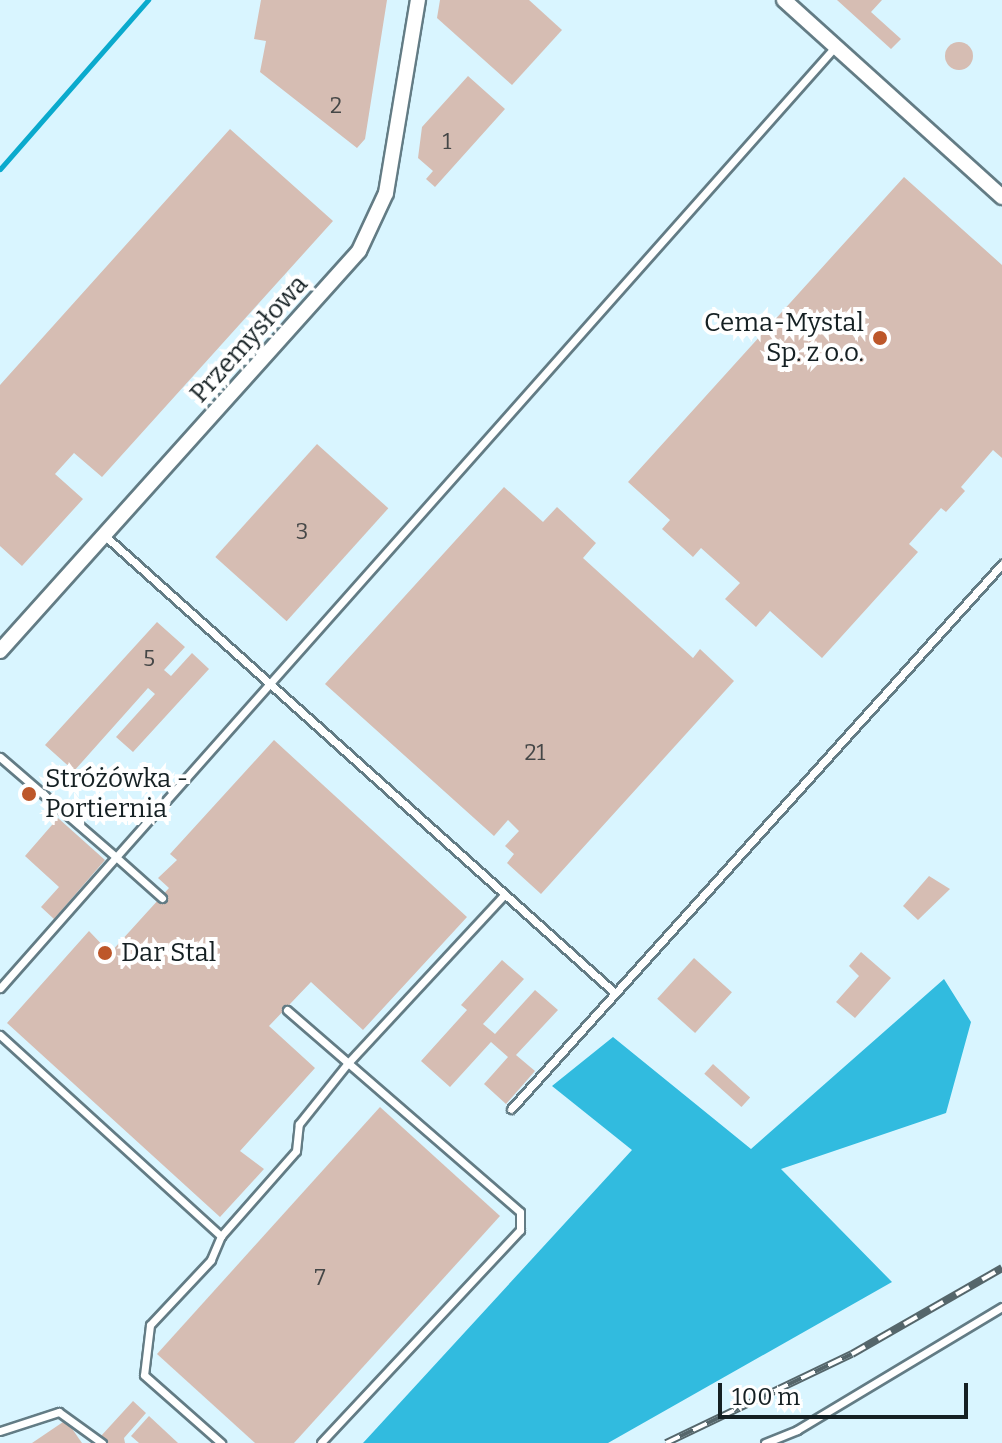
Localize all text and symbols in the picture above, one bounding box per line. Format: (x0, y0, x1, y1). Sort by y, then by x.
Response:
house number: 2 (330, 93, 342, 119)
house number: 1 (443, 129, 451, 155)
street label: Przemysłowa (184, 269, 314, 409)
place label: Cema-Mystal Sp. z o.o. (704, 307, 864, 368)
marker: Cema-Mystal Sp. z o.o. (871, 329, 889, 347)
house number: 3 (296, 519, 308, 545)
house number: 5 (143, 646, 155, 672)
house number: 21 (525, 740, 545, 766)
place label: Stróżówka - Portiernia (45, 763, 188, 824)
marker: Stróżówka - Portiernia (20, 785, 38, 803)
place label: Dar Stal (121, 937, 216, 969)
marker: Dar Stal (96, 944, 114, 962)
house number: 7 (314, 1265, 326, 1291)
scale bar (722, 1367, 972, 1417)
text: 100 m (732, 1383, 800, 1411)

